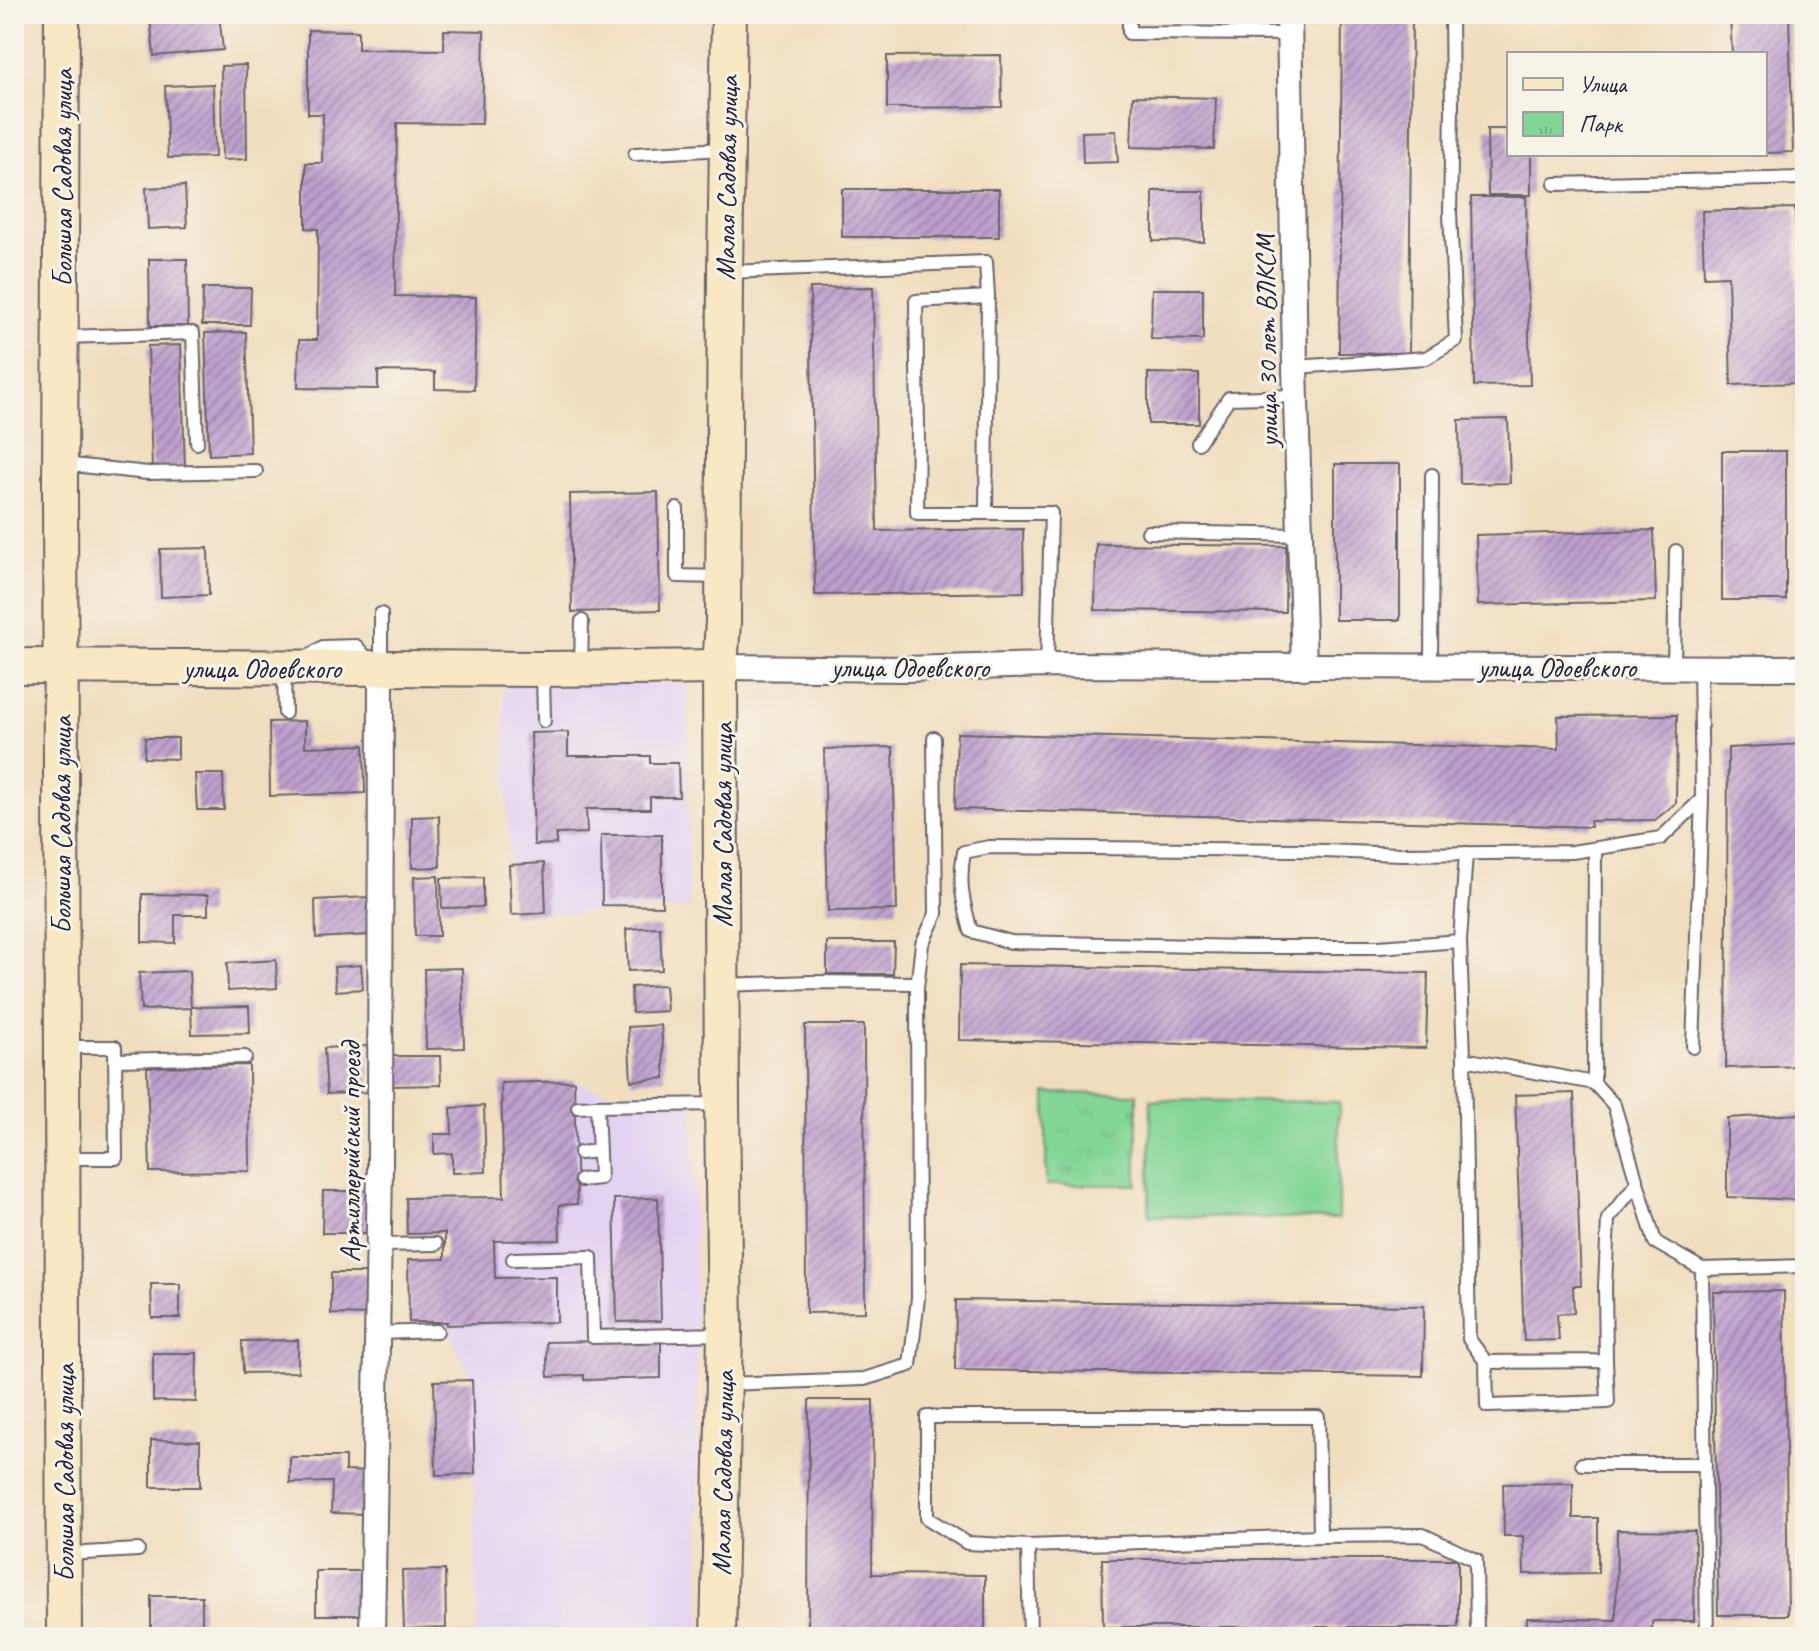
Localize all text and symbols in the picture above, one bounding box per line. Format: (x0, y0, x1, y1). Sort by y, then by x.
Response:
legend (1507, 52, 1767, 156)
street label: Большая Садовая улица (45, 67, 80, 287)
text: Улица (1579, 69, 1628, 99)
street label: Малая Садовая улица (707, 74, 746, 281)
text: Парк (1579, 109, 1624, 139)
street label: улица 30 лет ВЛКСМ (1247, 232, 1286, 450)
street label: улица Одоевского (829, 650, 991, 685)
street label: улица Одоевского (1476, 650, 1638, 685)
street label: улица Одоевского (181, 651, 343, 686)
street label: Большая Садовая улица (44, 714, 79, 934)
street label: Малая Садовая улица (705, 721, 740, 927)
street label: Артиллерийский проезд (333, 1039, 368, 1262)
street label: Большая Садовая улица (47, 1362, 82, 1582)
street label: Малая Садовая улица (703, 1369, 742, 1576)

